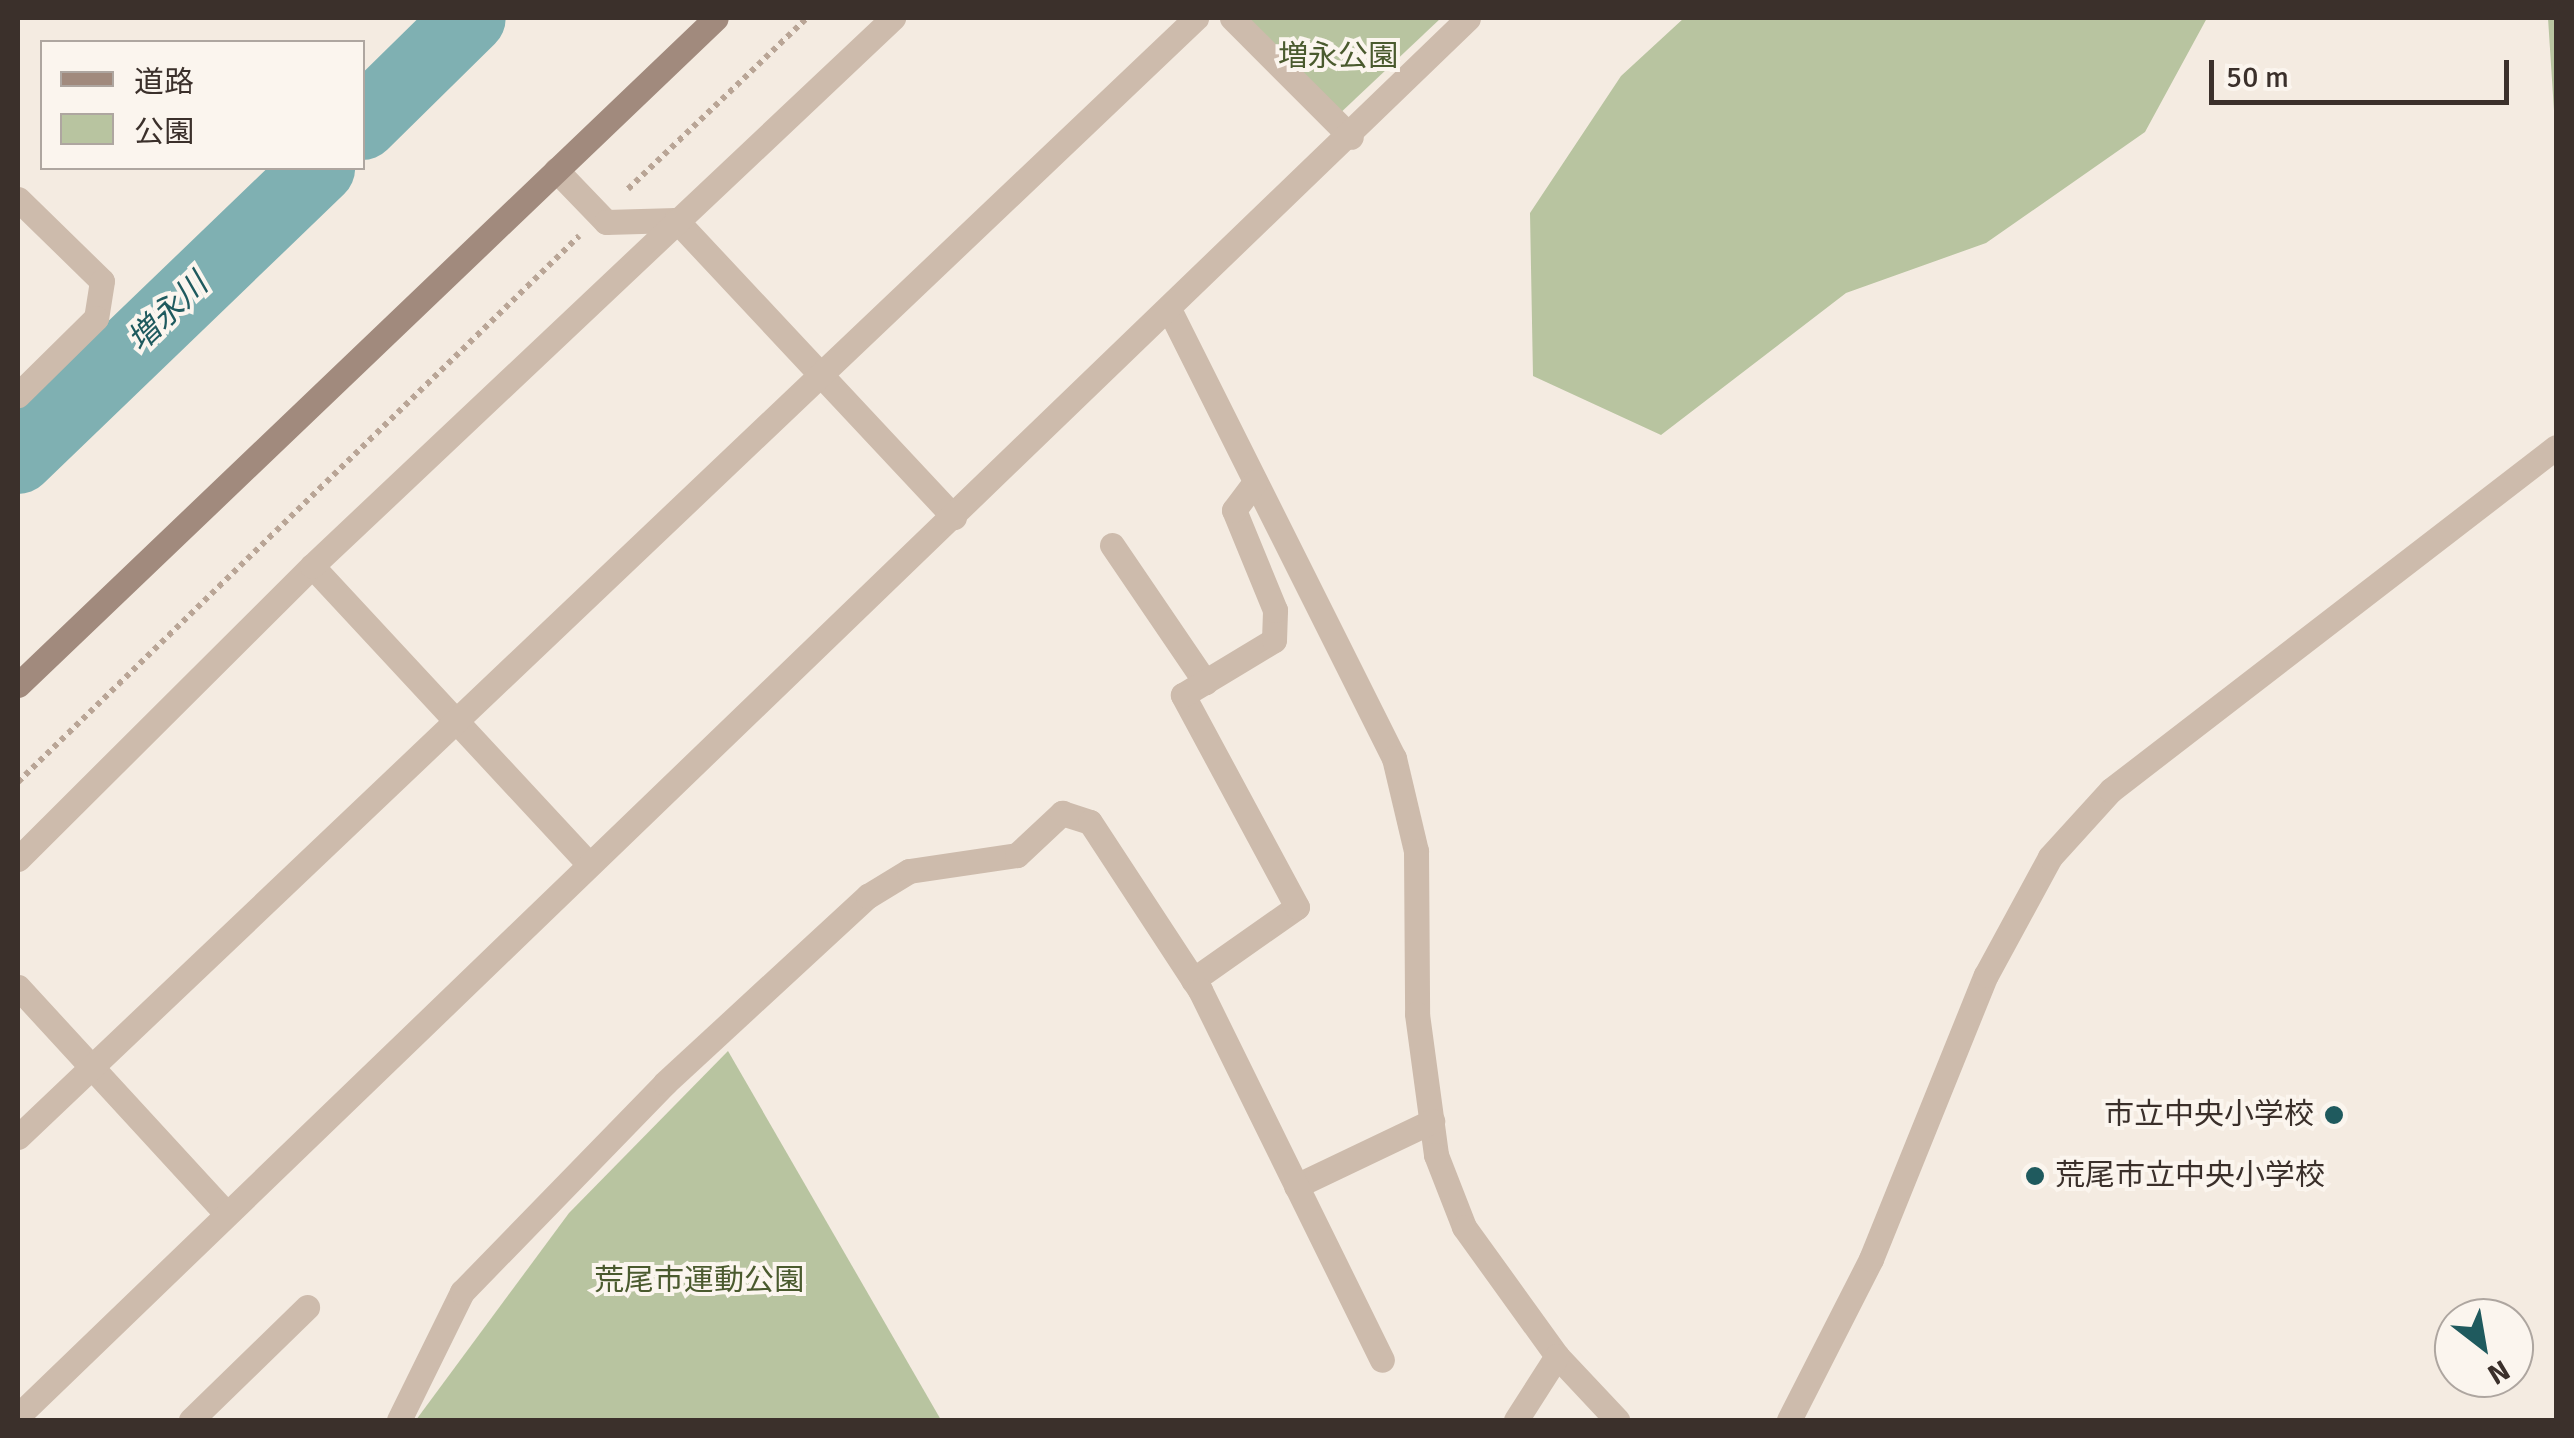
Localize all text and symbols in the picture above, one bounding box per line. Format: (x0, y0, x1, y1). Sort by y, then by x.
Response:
park label: 増永公園 (1278, 39, 1398, 75)
legend (40, 40, 365, 170)
scale bar (2214, 40, 2514, 102)
text: 50 m (2226, 59, 2289, 96)
text: 道路 (134, 64, 194, 101)
text: 公園 (134, 114, 194, 151)
water label: 増永川 (120, 266, 216, 360)
place label: 市立中央小学校 (2104, 1097, 2314, 1133)
marker: 市立中央小学校 (2323, 1104, 2345, 1126)
place label: 荒尾市立中央小学校 (2055, 1158, 2325, 1194)
marker: 荒尾市立中央小学校 (2024, 1165, 2046, 1187)
park label: 荒尾市運動公園 (594, 1263, 804, 1299)
north arrow (2434, 1298, 2534, 1398)
text: N (2481, 1352, 2516, 1392)

